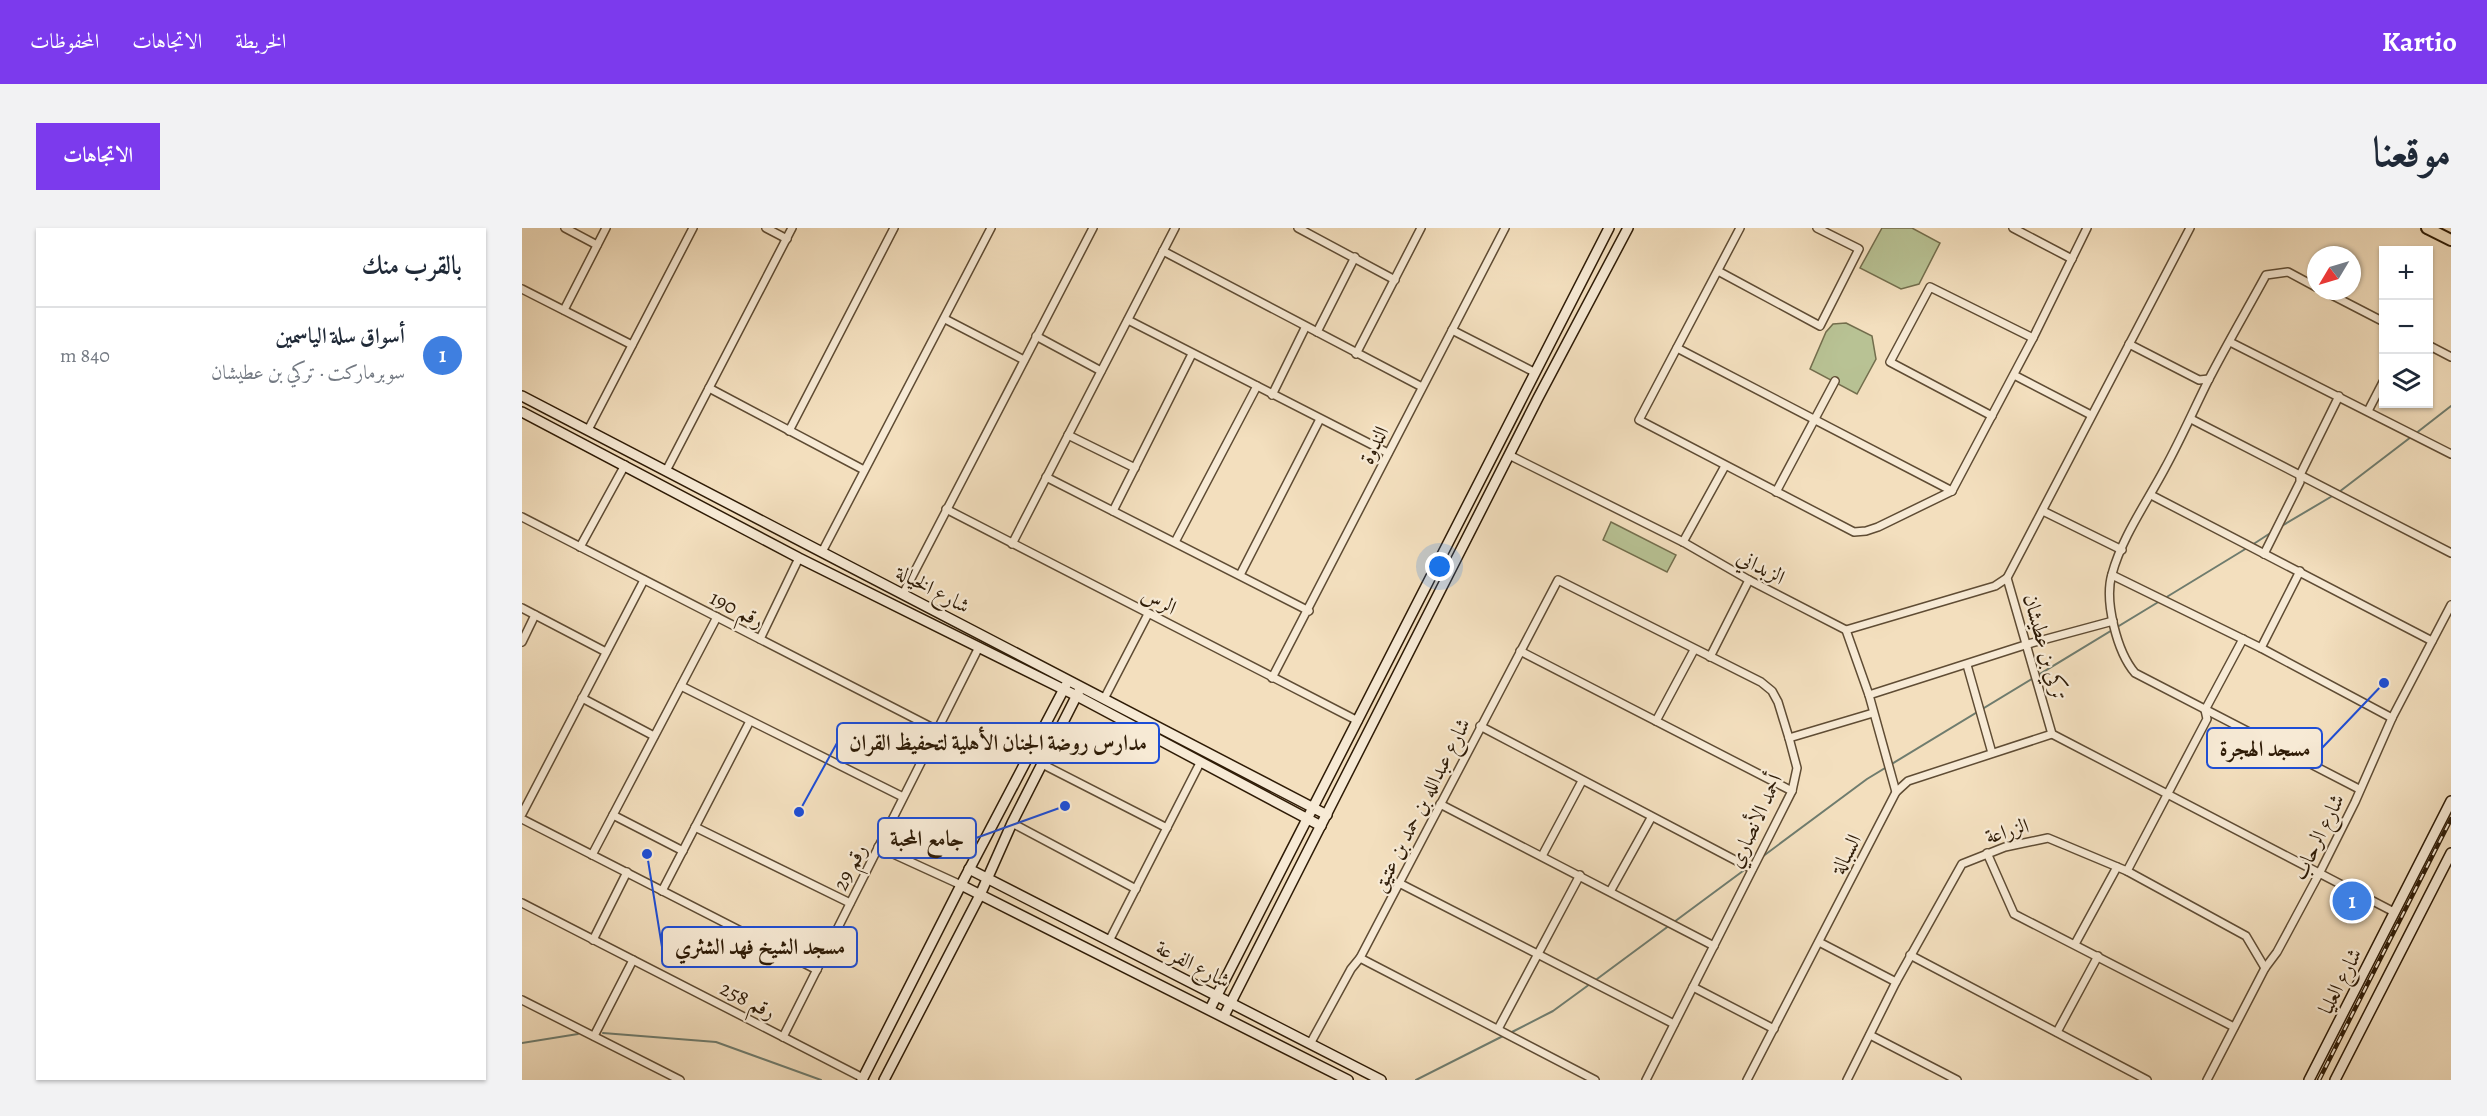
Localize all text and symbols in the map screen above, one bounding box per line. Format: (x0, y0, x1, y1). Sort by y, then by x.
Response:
text: Kartio (2382, 23, 2457, 61)
text: المحفوظات (30, 27, 99, 55)
text: الاتجاهات (132, 27, 202, 55)
text: الخريطة (235, 27, 286, 55)
button: الاتجاهات (36, 123, 160, 190)
text: موقعنا (2373, 123, 2451, 180)
north arrow (2307, 246, 2361, 300)
map controls (2379, 246, 2433, 408)
button: + (2379, 246, 2433, 300)
text: بالقرب منك (361, 248, 462, 283)
button: − (2379, 300, 2433, 354)
text: أسواق سلة الياسمين (276, 321, 405, 351)
text: 840 m (60, 342, 110, 369)
text: 1 (439, 342, 446, 369)
button: layers (2379, 354, 2433, 408)
text: سوبرماركت · تركي بن عطيشان (211, 359, 405, 386)
street label: الندوة (1353, 421, 1395, 469)
street label: الزبداني (1731, 543, 1790, 594)
your location (1425, 552, 1454, 581)
street label: شارع الخيالة (888, 557, 975, 624)
street label: الرس (1137, 580, 1181, 622)
street label: رقم 190 (702, 583, 769, 640)
street label: تركي بن عطيشان (2014, 590, 2074, 704)
street label: شارع عبدالله بن حمد بن عتيق (1365, 713, 1481, 899)
callout: مدارس روضة الجنان الأهلية لتحفيظ القران (837, 723, 1159, 763)
text: مدارس روضة الجنان الأهلية لتحفيظ القران (849, 726, 1147, 758)
callout: مسجد الهجرة (2207, 728, 2322, 768)
text: مسجد الهجرة (2219, 734, 2311, 764)
street label: أحمد الأنصاري (1720, 769, 1791, 873)
street label: شارع الرحاب (2285, 789, 2355, 887)
street label: الزراعة (1982, 811, 2032, 851)
callout: جامع المحبة (878, 818, 976, 858)
text: جامع المحبة (890, 824, 964, 859)
street label: السبالة (1824, 829, 1868, 880)
street label: رقم 29 (826, 839, 879, 898)
pin: 1 (2332, 878, 2372, 924)
callout: مسجد الشيخ فهد الشثري (662, 927, 857, 967)
text: مسجد الشيخ فهد الشثري (675, 932, 845, 966)
street label: شارع الفرعة (1149, 933, 1235, 998)
street label: شارع العليا (2311, 943, 2372, 1021)
street label: رقم 258 (713, 974, 781, 1031)

